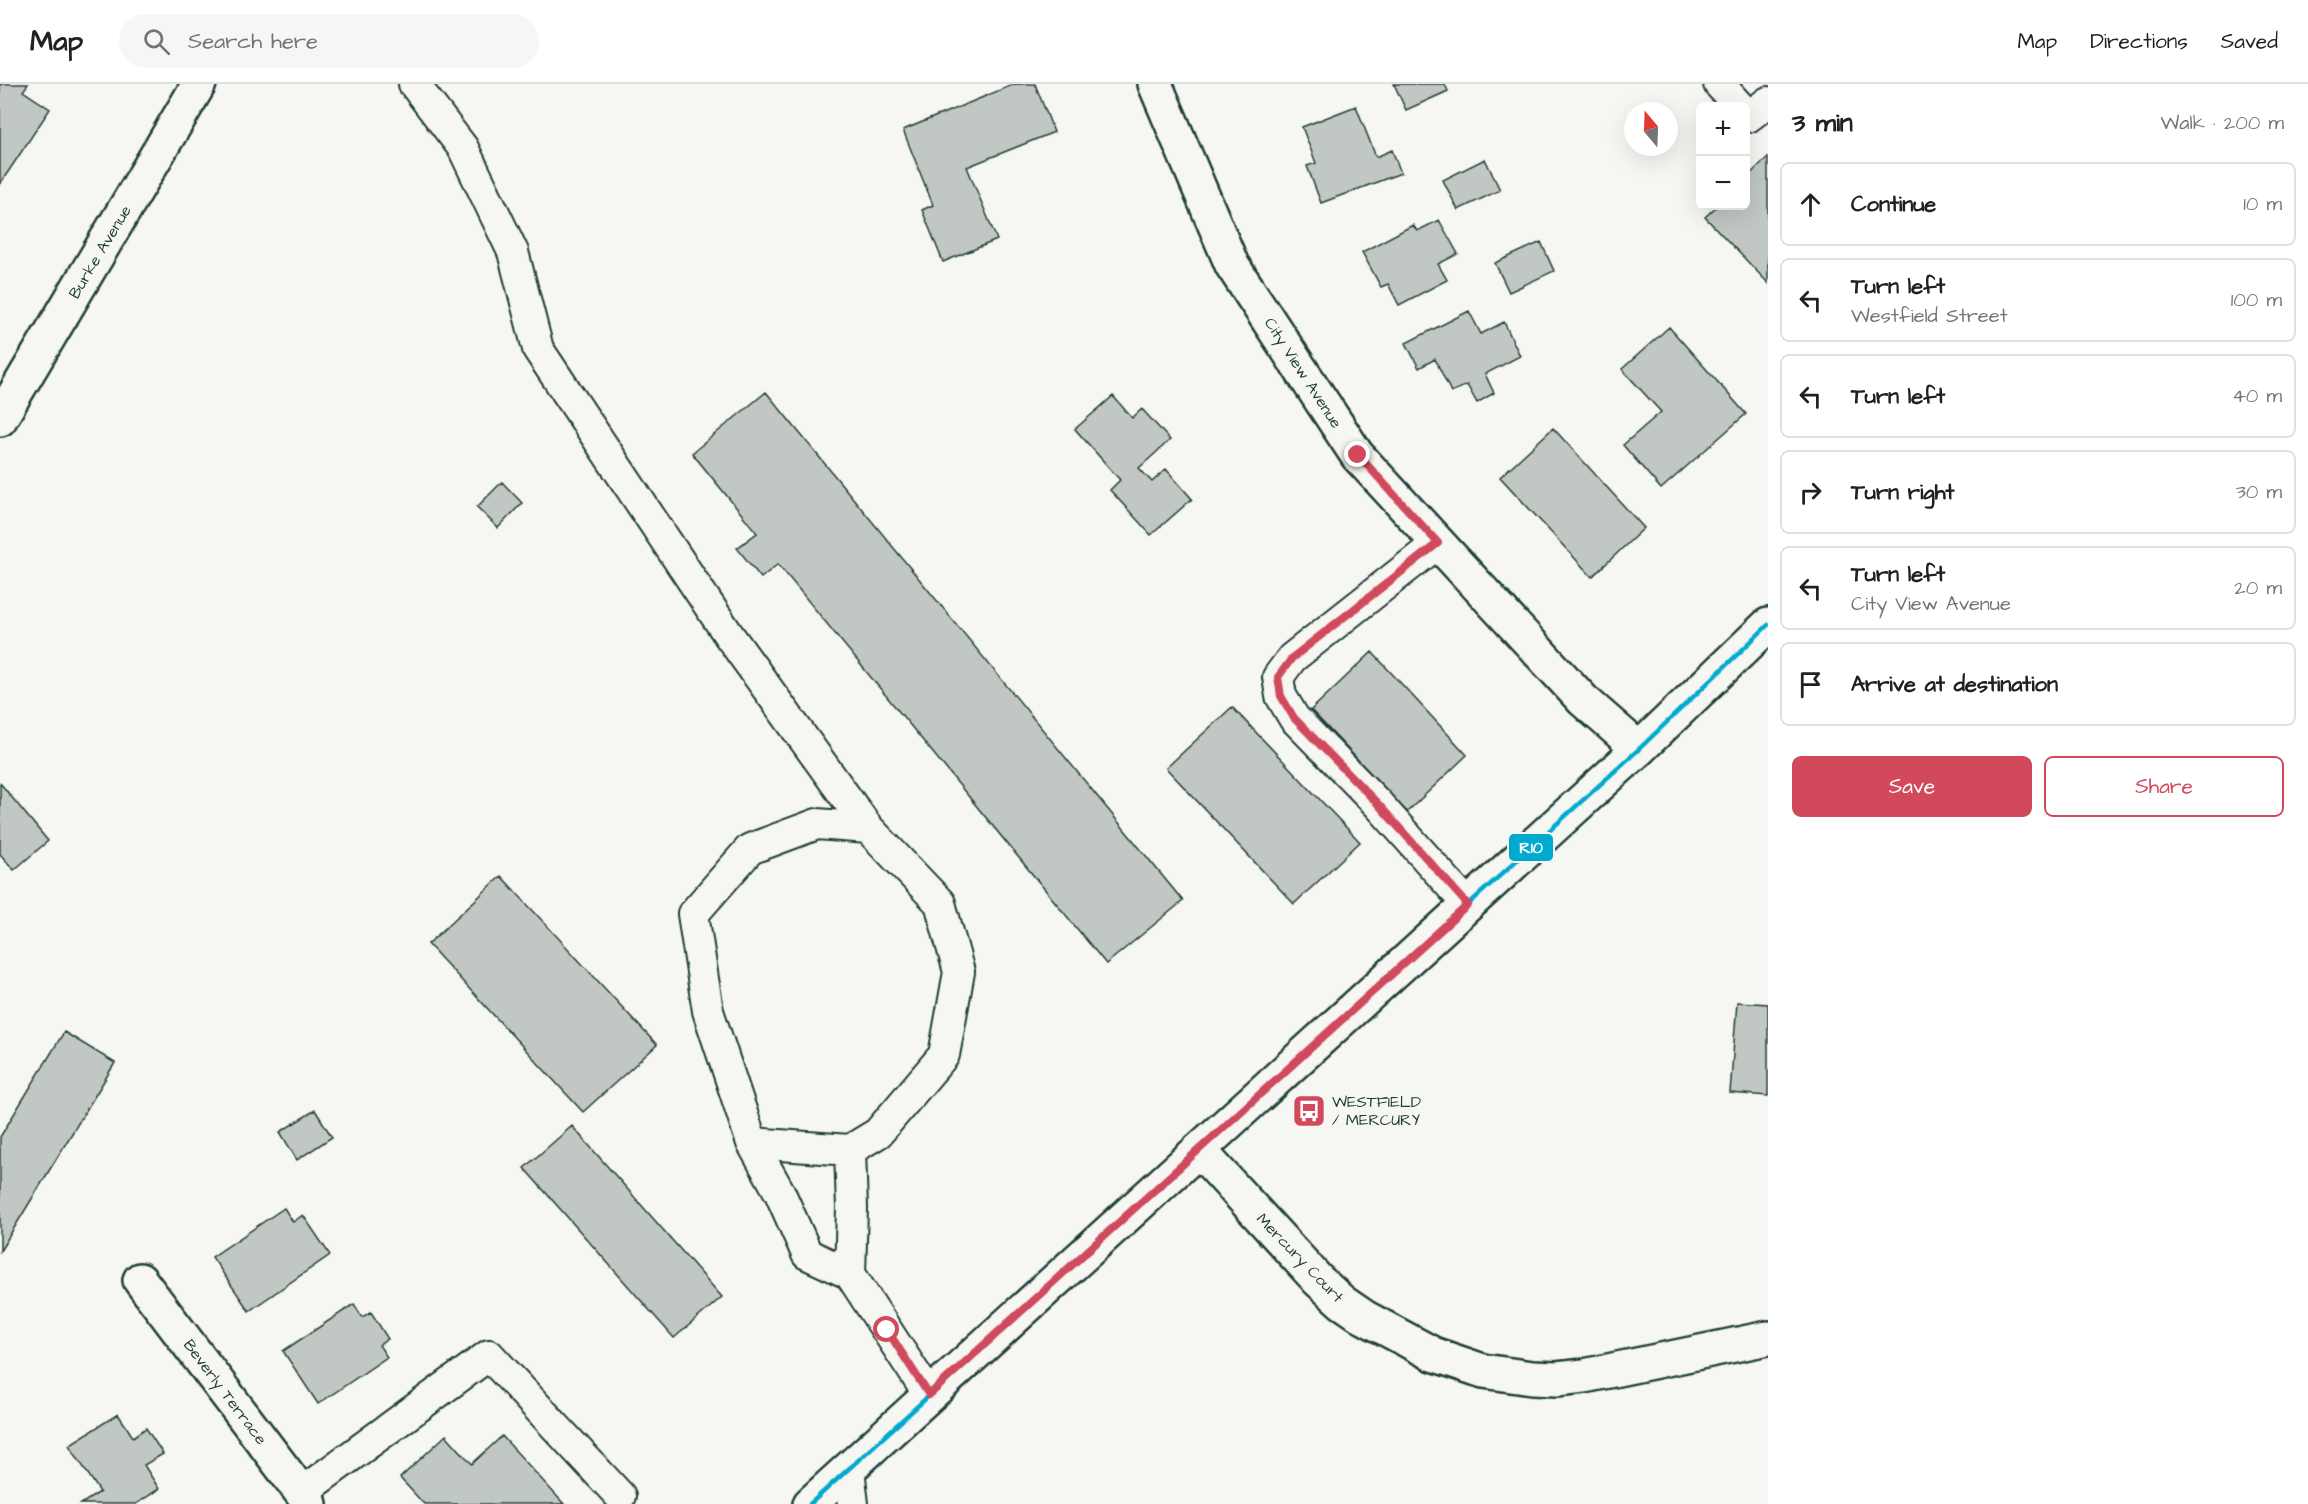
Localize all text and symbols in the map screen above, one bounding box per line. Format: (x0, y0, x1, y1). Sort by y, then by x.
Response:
search box (119, 14, 539, 68)
text: Map (30, 22, 83, 61)
icon: search (140, 25, 173, 58)
text: Search here (188, 26, 318, 57)
text: Map (2017, 27, 2057, 56)
text: Directions (2090, 27, 2188, 56)
text: Saved (2221, 27, 2278, 56)
north arrow (1624, 102, 1678, 156)
map controls (1696, 102, 1750, 210)
button: + (1696, 102, 1750, 156)
text: 3 min (1792, 105, 1853, 141)
text: Walk · 200 m (2161, 109, 2284, 137)
button: − (1696, 156, 1750, 210)
icon: ahead (1794, 188, 1827, 221)
text: Continue (1851, 189, 1936, 220)
text: 10 m (2243, 190, 2282, 218)
street label: Burke Avenue (63, 201, 137, 303)
text: Turn left (1851, 271, 1945, 302)
icon: left (1794, 284, 1827, 317)
text: 100 m (2231, 286, 2282, 314)
text: Westfield Street (1851, 302, 2008, 330)
street label: City View Avenue (1258, 313, 1347, 433)
icon: left (1794, 380, 1827, 413)
text: Turn left (1851, 381, 1945, 412)
text: 40 m (2232, 382, 2282, 410)
route end (1344, 441, 1370, 467)
icon: right (1794, 476, 1827, 509)
text: Turn right (1851, 477, 1954, 508)
text: 30 m (2236, 478, 2282, 506)
text: Turn left (1851, 559, 1945, 590)
icon: left (1794, 572, 1827, 605)
text: 20 m (2234, 574, 2282, 602)
text: City View Avenue (1851, 590, 2011, 618)
icon: arrive (1794, 668, 1827, 701)
text: Arrive at destination (1851, 669, 2058, 700)
button: Save (1792, 756, 2032, 817)
button: Share (2044, 756, 2284, 817)
line badge: R10 (1508, 833, 1554, 862)
text: R10 (1519, 837, 1543, 859)
place label: WESTFIELD / MERCURY (1332, 1091, 1421, 1131)
bus stop icon: WESTFIELD / MERCURY (1291, 1093, 1327, 1129)
street label: Mercury Court (1251, 1208, 1349, 1309)
route start (873, 1316, 899, 1342)
street label: Beverly Terrace (177, 1335, 272, 1450)

